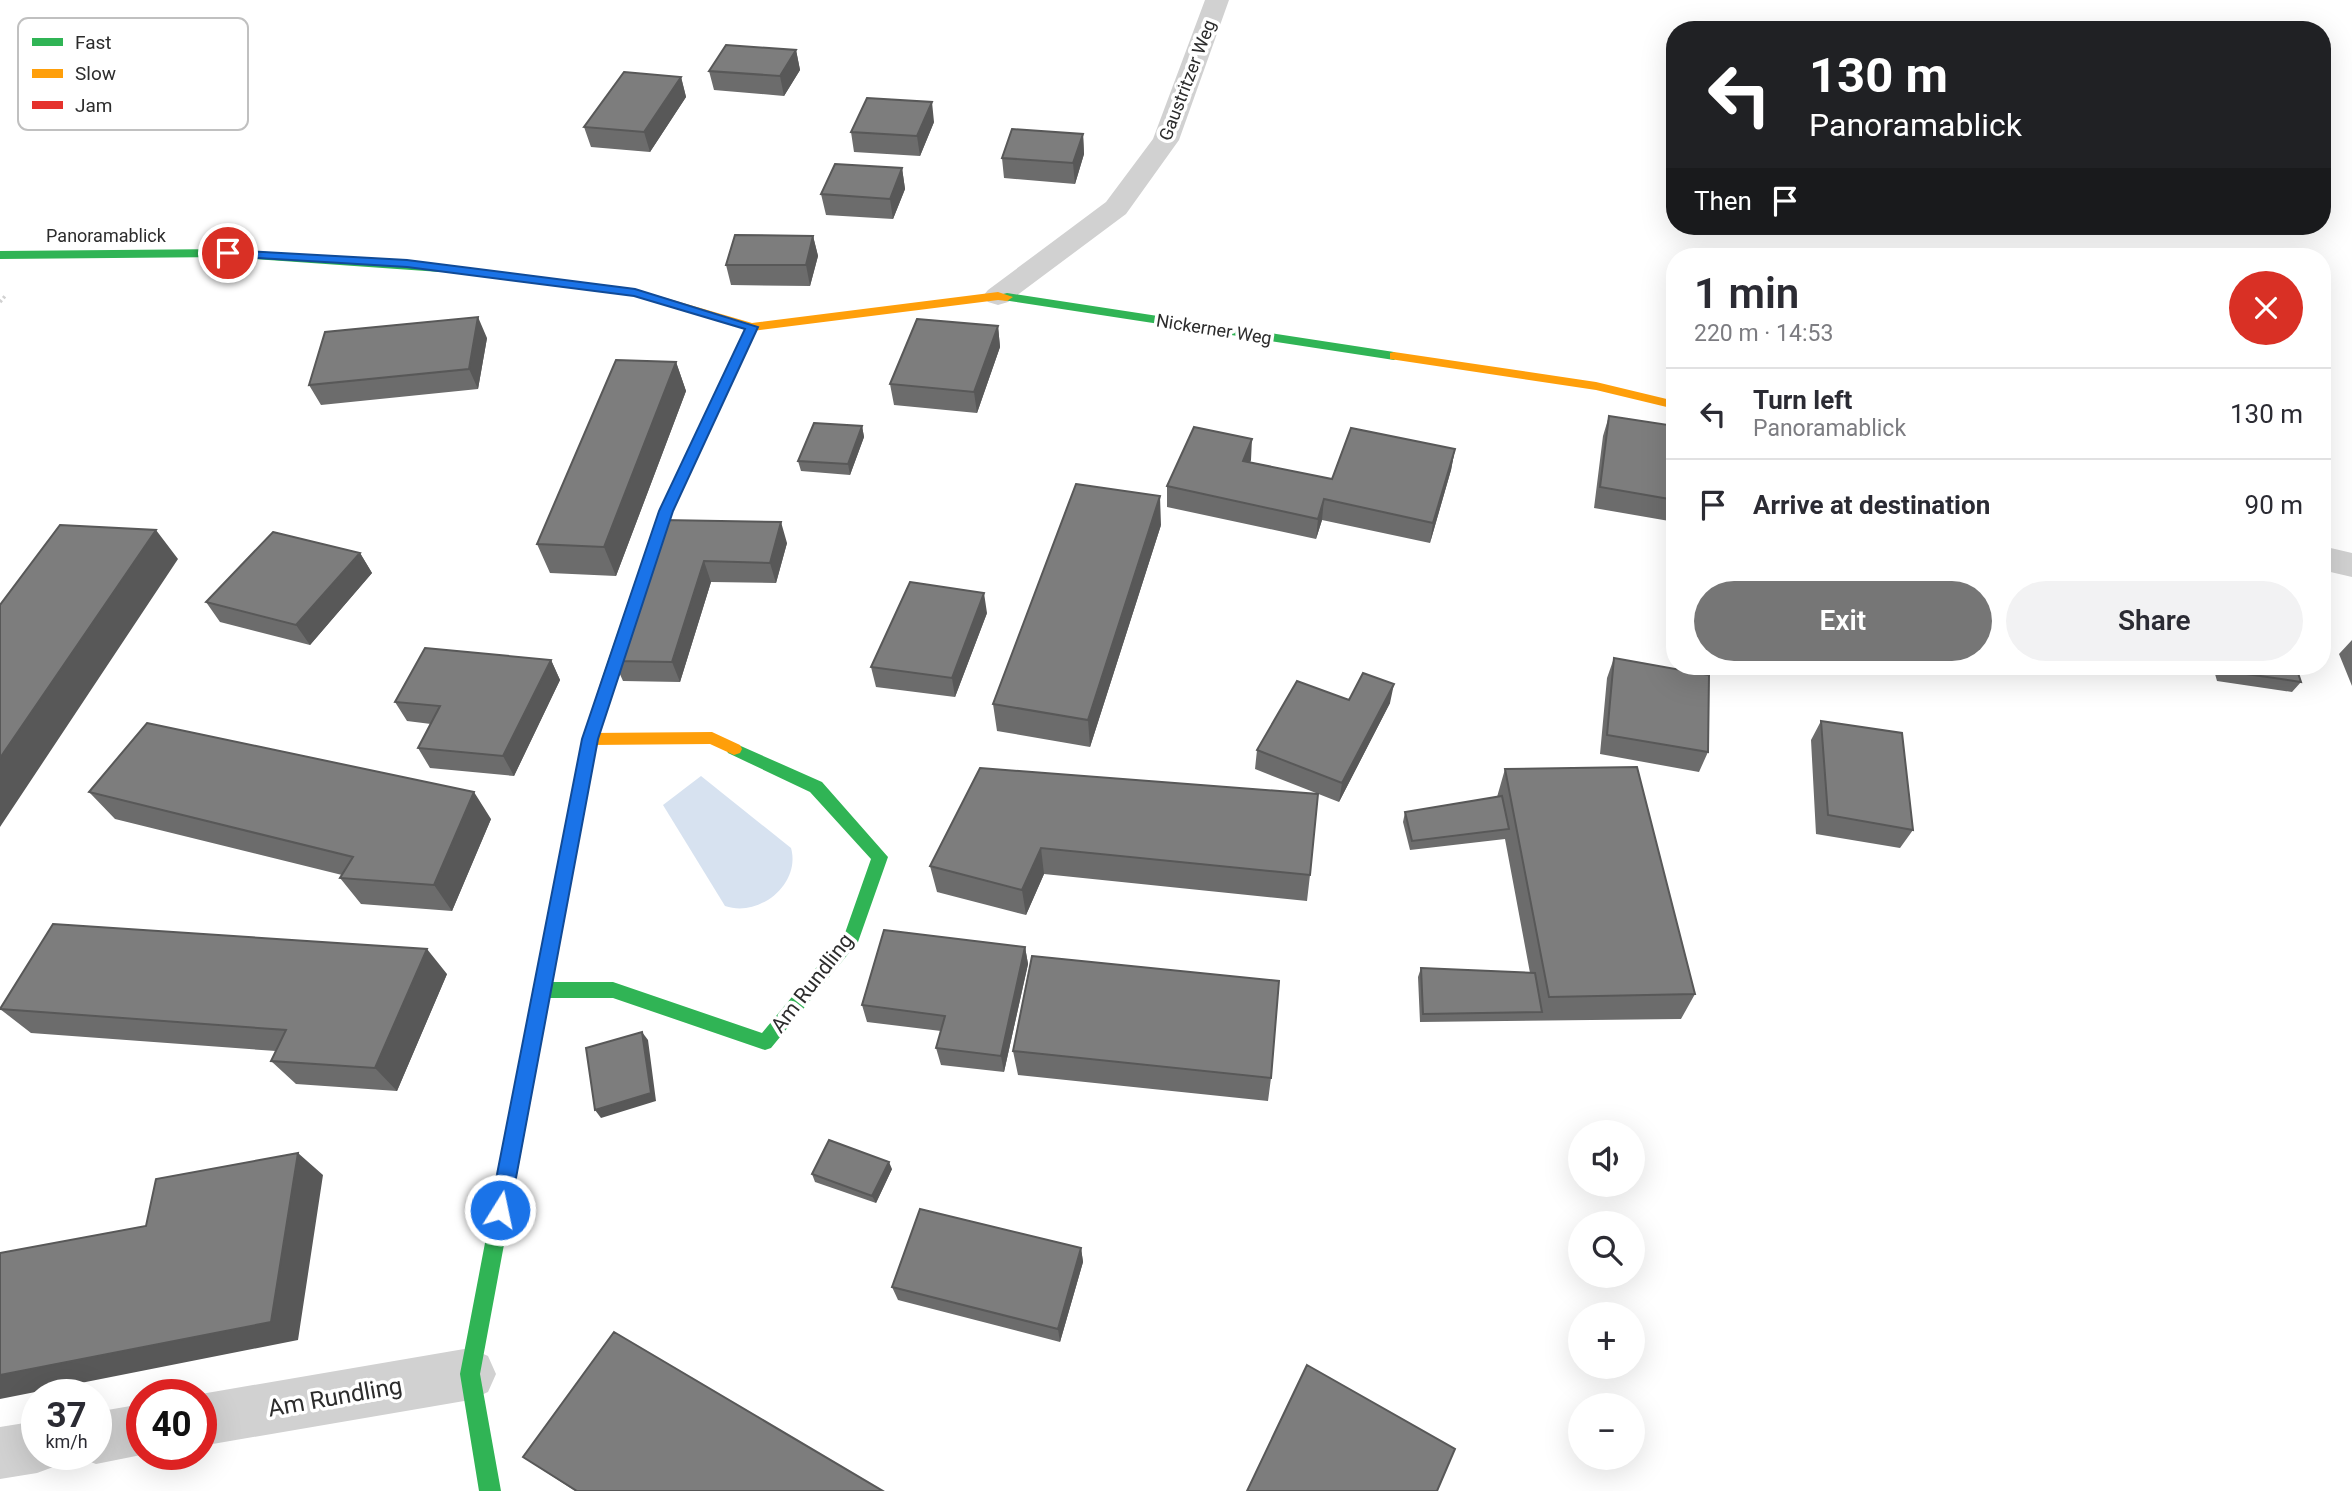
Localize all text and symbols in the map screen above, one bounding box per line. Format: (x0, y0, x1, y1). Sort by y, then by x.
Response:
street label: Gaustritzer Weg (1154, 17, 1220, 143)
legend (18, 18, 248, 130)
text: Fast (75, 31, 112, 54)
text: 130 m (1809, 47, 1948, 104)
icon: left (1694, 49, 1785, 140)
text: Slow (75, 62, 116, 85)
text: Jam (75, 94, 112, 117)
text: Panoramablick (1809, 106, 2022, 144)
icon: arrive (1766, 182, 1804, 220)
text: Then (1694, 186, 1752, 216)
pin (198, 223, 258, 283)
street label: Panoramablick (46, 225, 167, 246)
icon: arrive (209, 234, 247, 272)
text: 1 min (1694, 269, 1799, 318)
button: close (2229, 271, 2303, 345)
street label: Nickerner Weg (1155, 310, 1273, 348)
text: 220 m · 14:53 (1694, 320, 1833, 347)
text: Turn left (1753, 385, 1852, 415)
icon: left (1694, 395, 1732, 433)
text: 130 m (2230, 399, 2303, 429)
text: Panoramablick (1753, 415, 1906, 442)
icon: arrive (1694, 486, 1732, 524)
text: Arrive at destination (1753, 490, 1990, 520)
text: 90 m (2245, 490, 2303, 520)
button: Exit (1694, 581, 1992, 661)
button: Share (2006, 581, 2303, 661)
street label: Am Rundling (766, 929, 858, 1037)
map controls (1568, 1120, 1645, 1470)
button: sound (1568, 1120, 1645, 1197)
position arrow (463, 1173, 537, 1247)
button: search (1568, 1211, 1645, 1288)
button: + (1568, 1302, 1645, 1379)
street label: Am Rundling (266, 1371, 404, 1423)
speed limit sign: 40 (126, 1379, 217, 1470)
button: − (1568, 1393, 1645, 1470)
text: 37 (46, 1395, 87, 1436)
text: km/h (45, 1431, 88, 1452)

